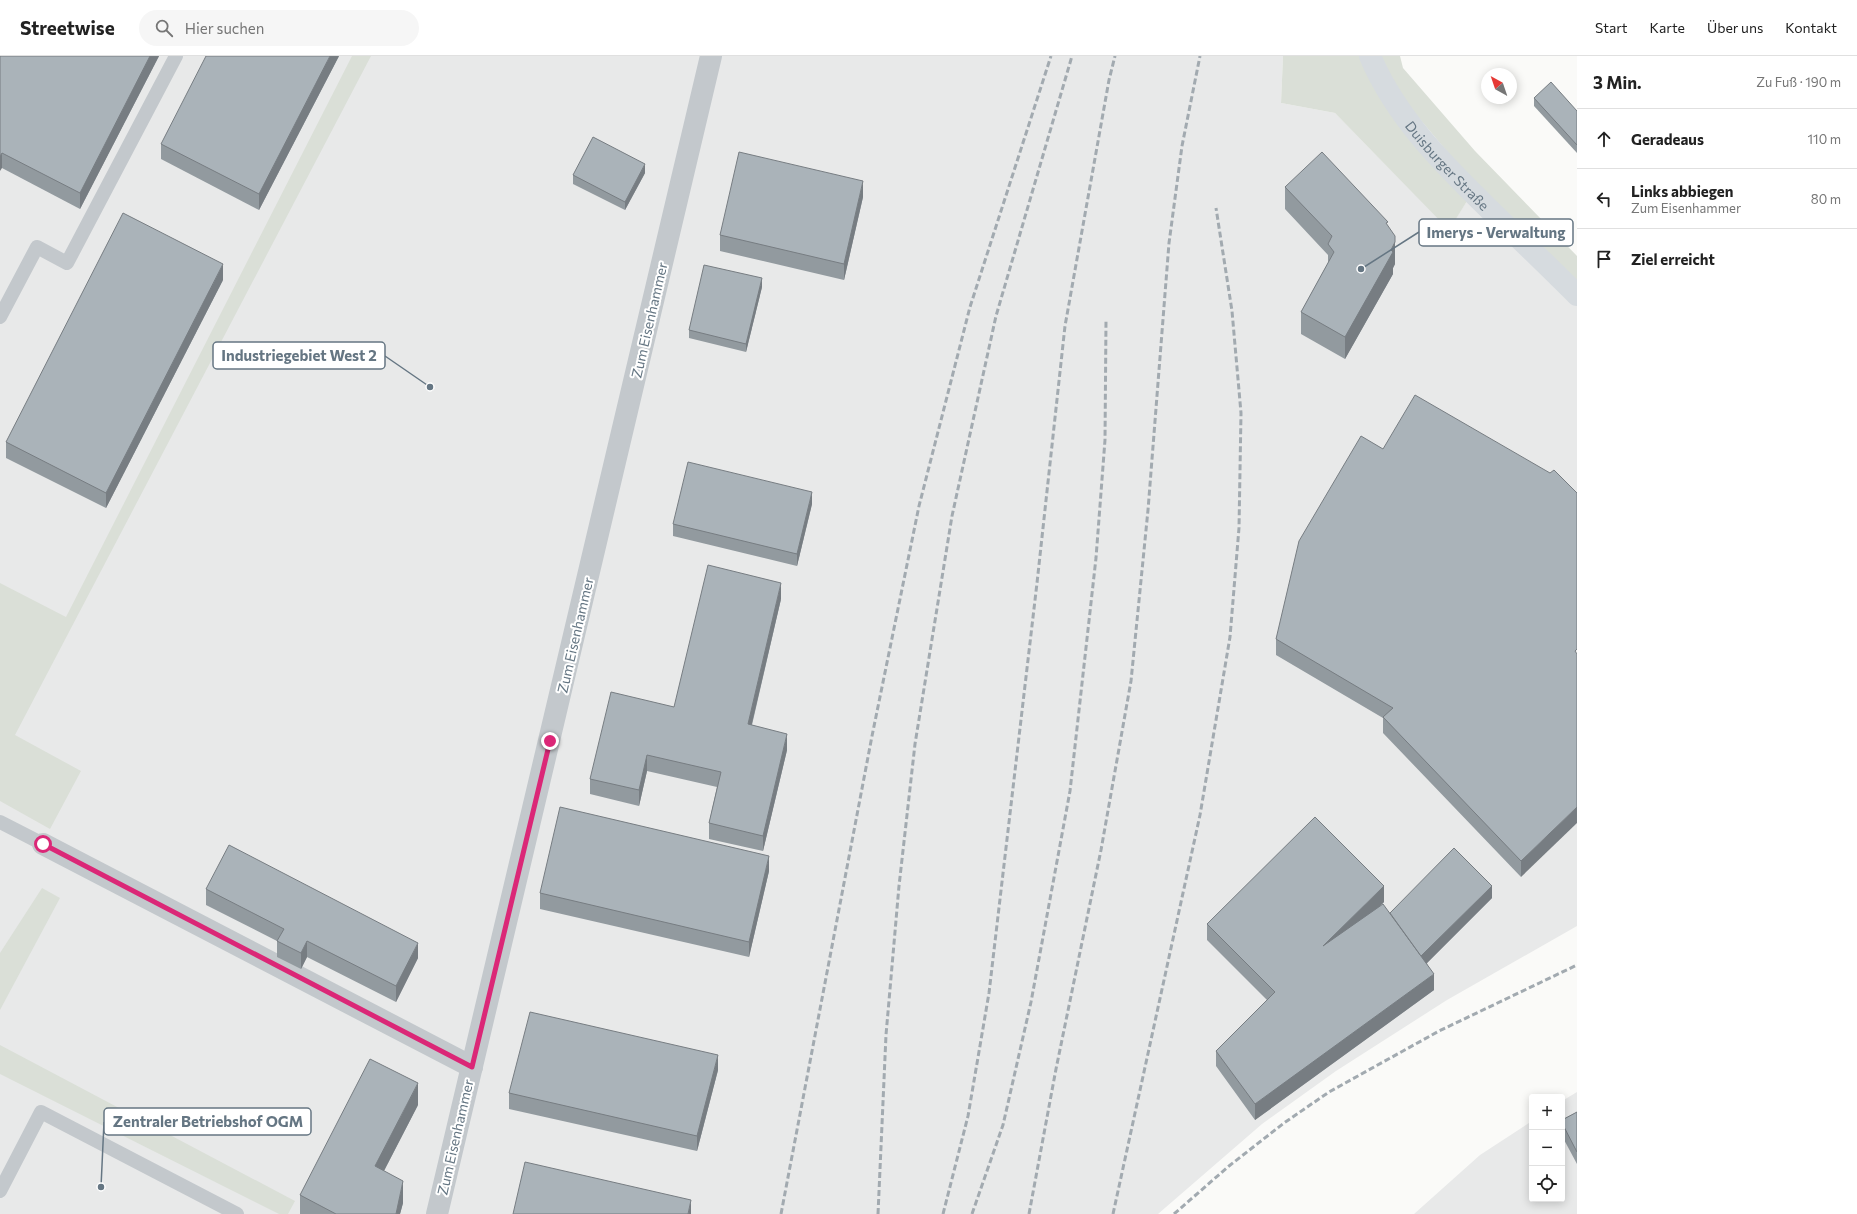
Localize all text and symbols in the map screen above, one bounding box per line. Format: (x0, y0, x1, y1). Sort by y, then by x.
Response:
search box (139, 10, 419, 46)
text: Streetwise (20, 16, 115, 39)
icon: search (153, 17, 175, 39)
text: Hier suchen (185, 19, 264, 37)
text: Start (1595, 19, 1628, 36)
text: Karte (1650, 19, 1685, 36)
text: Über uns (1707, 19, 1763, 36)
text: Kontakt (1785, 19, 1837, 36)
north arrow (1481, 68, 1517, 104)
text: 3 Min. (1593, 72, 1642, 93)
text: Zu Fuß · 190 m (1756, 74, 1841, 90)
street label: Duisburger Straße (1402, 117, 1493, 213)
icon: ahead (1593, 128, 1615, 150)
text: Geradeaus (1631, 130, 1704, 148)
text: 110 m (1808, 131, 1841, 147)
text: Links abbiegen (1631, 182, 1733, 200)
icon: left (1593, 188, 1615, 210)
text: 80 m (1811, 191, 1841, 207)
text: Zum Eisenhammer (1631, 200, 1741, 216)
callout: Imerys - Verwaltung (1419, 219, 1573, 246)
text: Imerys - Verwaltung (1427, 223, 1565, 241)
icon: arrive (1593, 248, 1615, 270)
text: Ziel erreicht (1631, 250, 1715, 268)
street label: Zum Eisenhammer (627, 260, 671, 380)
callout: Industriegebiet West 2 (213, 342, 385, 369)
text: Industriegebiet West 2 (221, 346, 377, 364)
street label: Zum Eisenhammer (553, 575, 597, 695)
route end (541, 732, 559, 750)
route start (34, 835, 52, 853)
street label: Zum Eisenhammer (433, 1077, 477, 1197)
map controls (1529, 1094, 1565, 1202)
button: + (1529, 1094, 1565, 1130)
callout: Zentraler Betriebshof OGM (104, 1108, 311, 1135)
text: Zentraler Betriebshof OGM (113, 1112, 303, 1130)
button: − (1529, 1130, 1565, 1166)
button: locate (1529, 1166, 1565, 1202)

